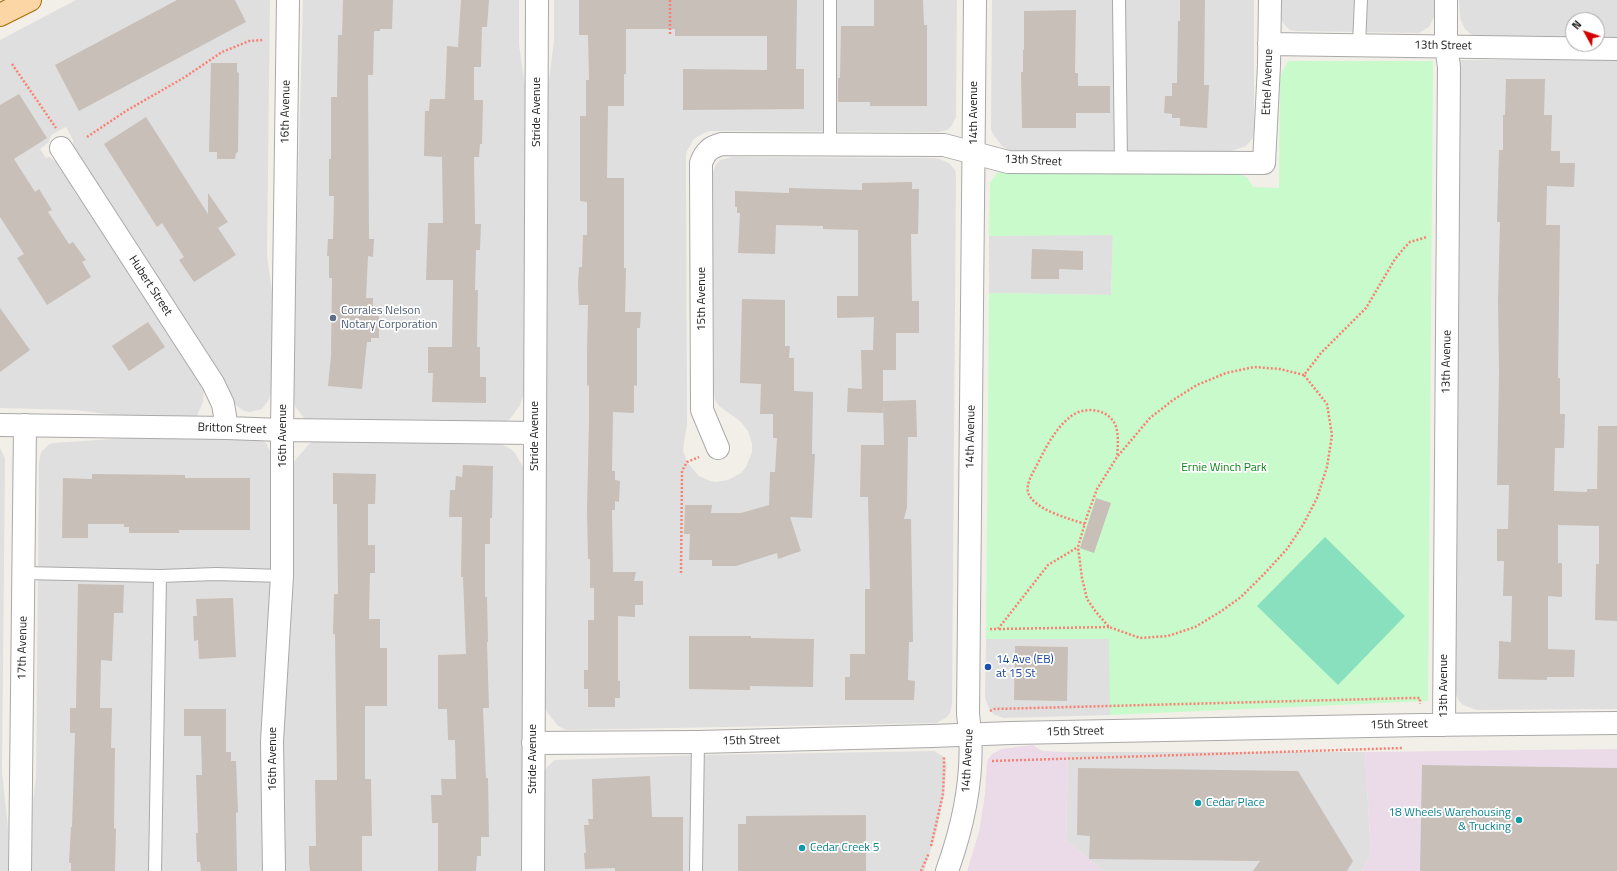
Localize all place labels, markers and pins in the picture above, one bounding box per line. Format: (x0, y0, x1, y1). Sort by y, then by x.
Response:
place label: Corrales Nelson Notary Corporation (341, 304, 437, 332)
marker: Corrales Nelson Notary Corporation (328, 313, 338, 323)
place label: 14 Ave (EB) at 15 St (996, 653, 1054, 681)
marker: 14 Ave (EB) at 15 St (983, 662, 993, 672)
place label: Cedar Place (1206, 796, 1265, 810)
marker: Cedar Place (1193, 798, 1203, 808)
place label: 18 Wheels Warehousing & Trucking (1388, 806, 1511, 834)
marker: 18 Wheels Warehousing & Trucking (1514, 815, 1524, 825)
place label: Cedar Creek 5 (810, 841, 879, 855)
marker: Cedar Creek 5 (797, 843, 807, 853)

